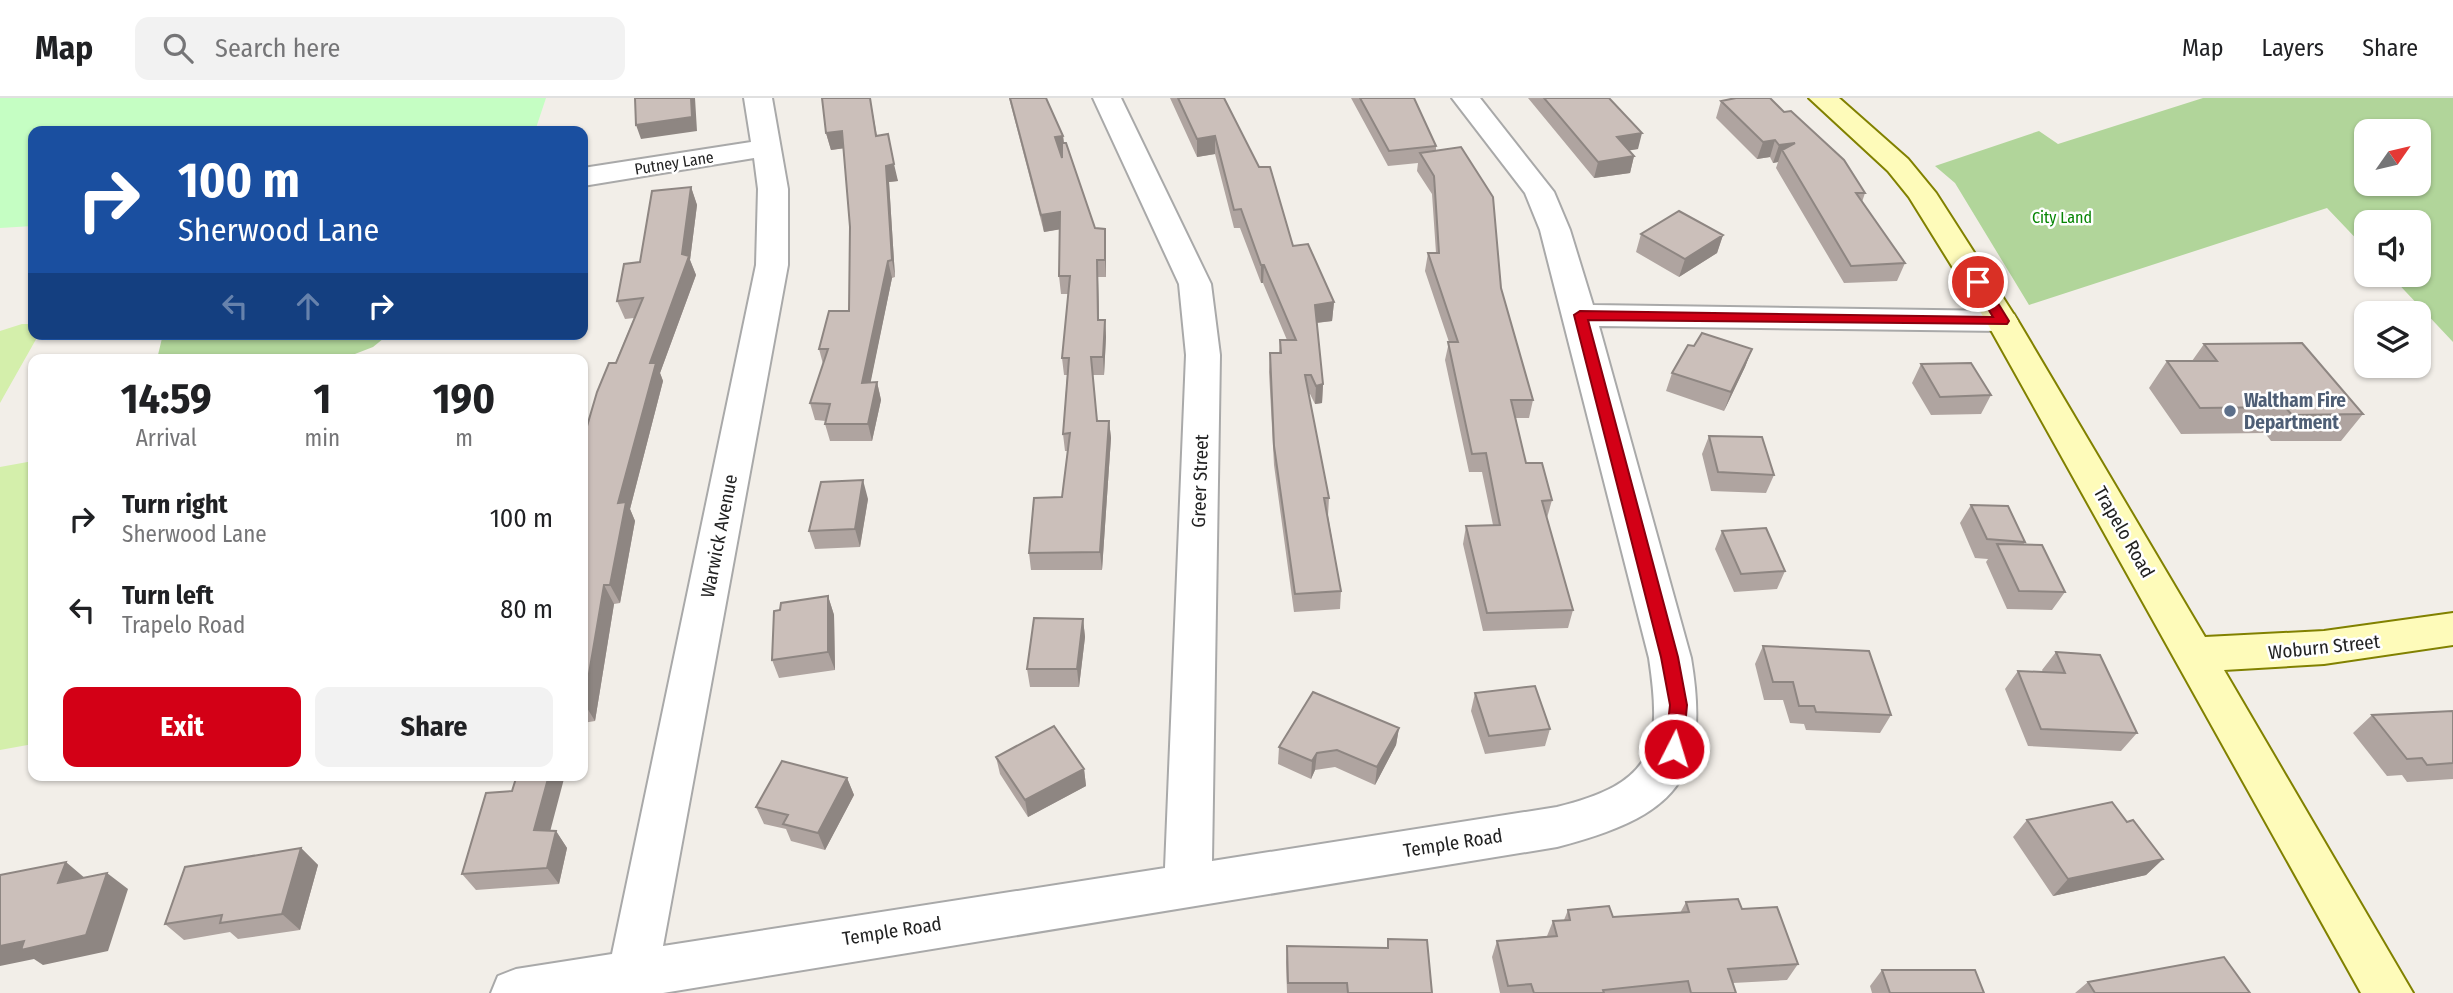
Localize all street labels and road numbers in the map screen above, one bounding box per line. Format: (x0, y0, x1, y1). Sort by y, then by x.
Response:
street label: Putney Lane (633, 147, 715, 179)
street label: Greer Street (1187, 433, 1213, 528)
street label: Warwick Avenue (696, 472, 742, 600)
street label: Trapelo Road (2089, 482, 2159, 582)
street label: Woburn Street (2267, 630, 2382, 664)
street label: Temple Road (1402, 824, 1504, 862)
street label: Temple Road (841, 912, 943, 950)

